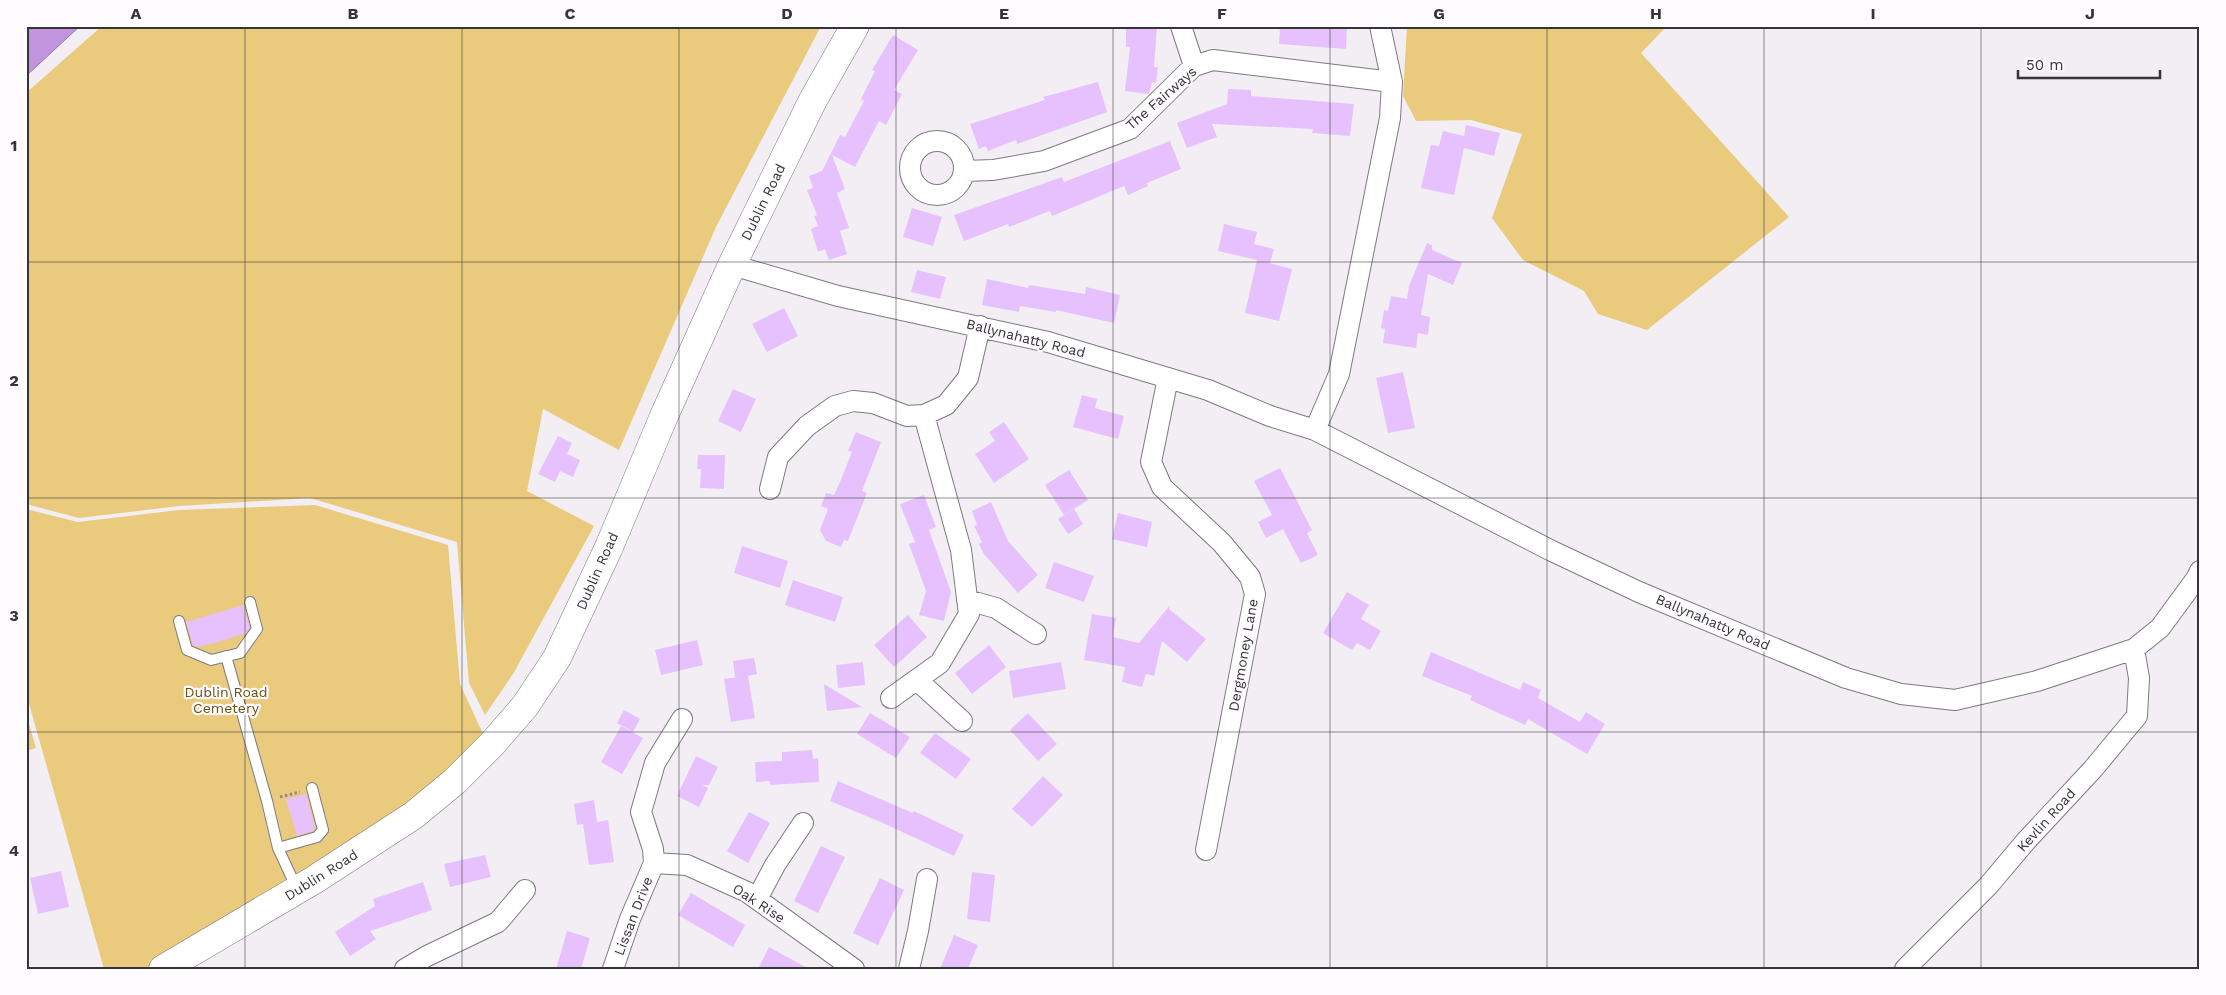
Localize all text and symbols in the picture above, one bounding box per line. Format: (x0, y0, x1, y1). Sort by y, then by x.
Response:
text: A (131, 4, 142, 23)
text: B (348, 4, 359, 23)
text: C (565, 4, 576, 23)
text: D (781, 4, 793, 23)
text: E (999, 4, 1009, 23)
text: F (1217, 4, 1227, 23)
text: G (1433, 4, 1445, 23)
text: H (1650, 4, 1662, 23)
text: I (1870, 4, 1876, 23)
text: J (2085, 4, 2095, 23)
scale bar (2018, 48, 2161, 80)
text: 50 m (2026, 56, 2063, 74)
street label: The Fairways (1122, 63, 1200, 133)
text: 1 (11, 136, 17, 155)
street label: Dublin Road (738, 161, 788, 243)
street label: Ballynahatty Road (965, 315, 1087, 361)
text: 2 (9, 371, 19, 390)
street label: Dublin Road (573, 530, 621, 612)
street label: Ballynahatty Road (1654, 591, 1772, 653)
street label: Dergmoney Lane (1225, 598, 1261, 712)
text: 3 (9, 606, 19, 625)
park label: Dublin Road Cemetery (184, 684, 268, 716)
street label: Kevlin Road (2013, 785, 2079, 855)
text: 4 (9, 841, 19, 860)
street label: Dublin Road (282, 846, 360, 904)
street label: Lissan Drive (611, 874, 655, 958)
street label: Oak Rise (730, 880, 788, 926)

